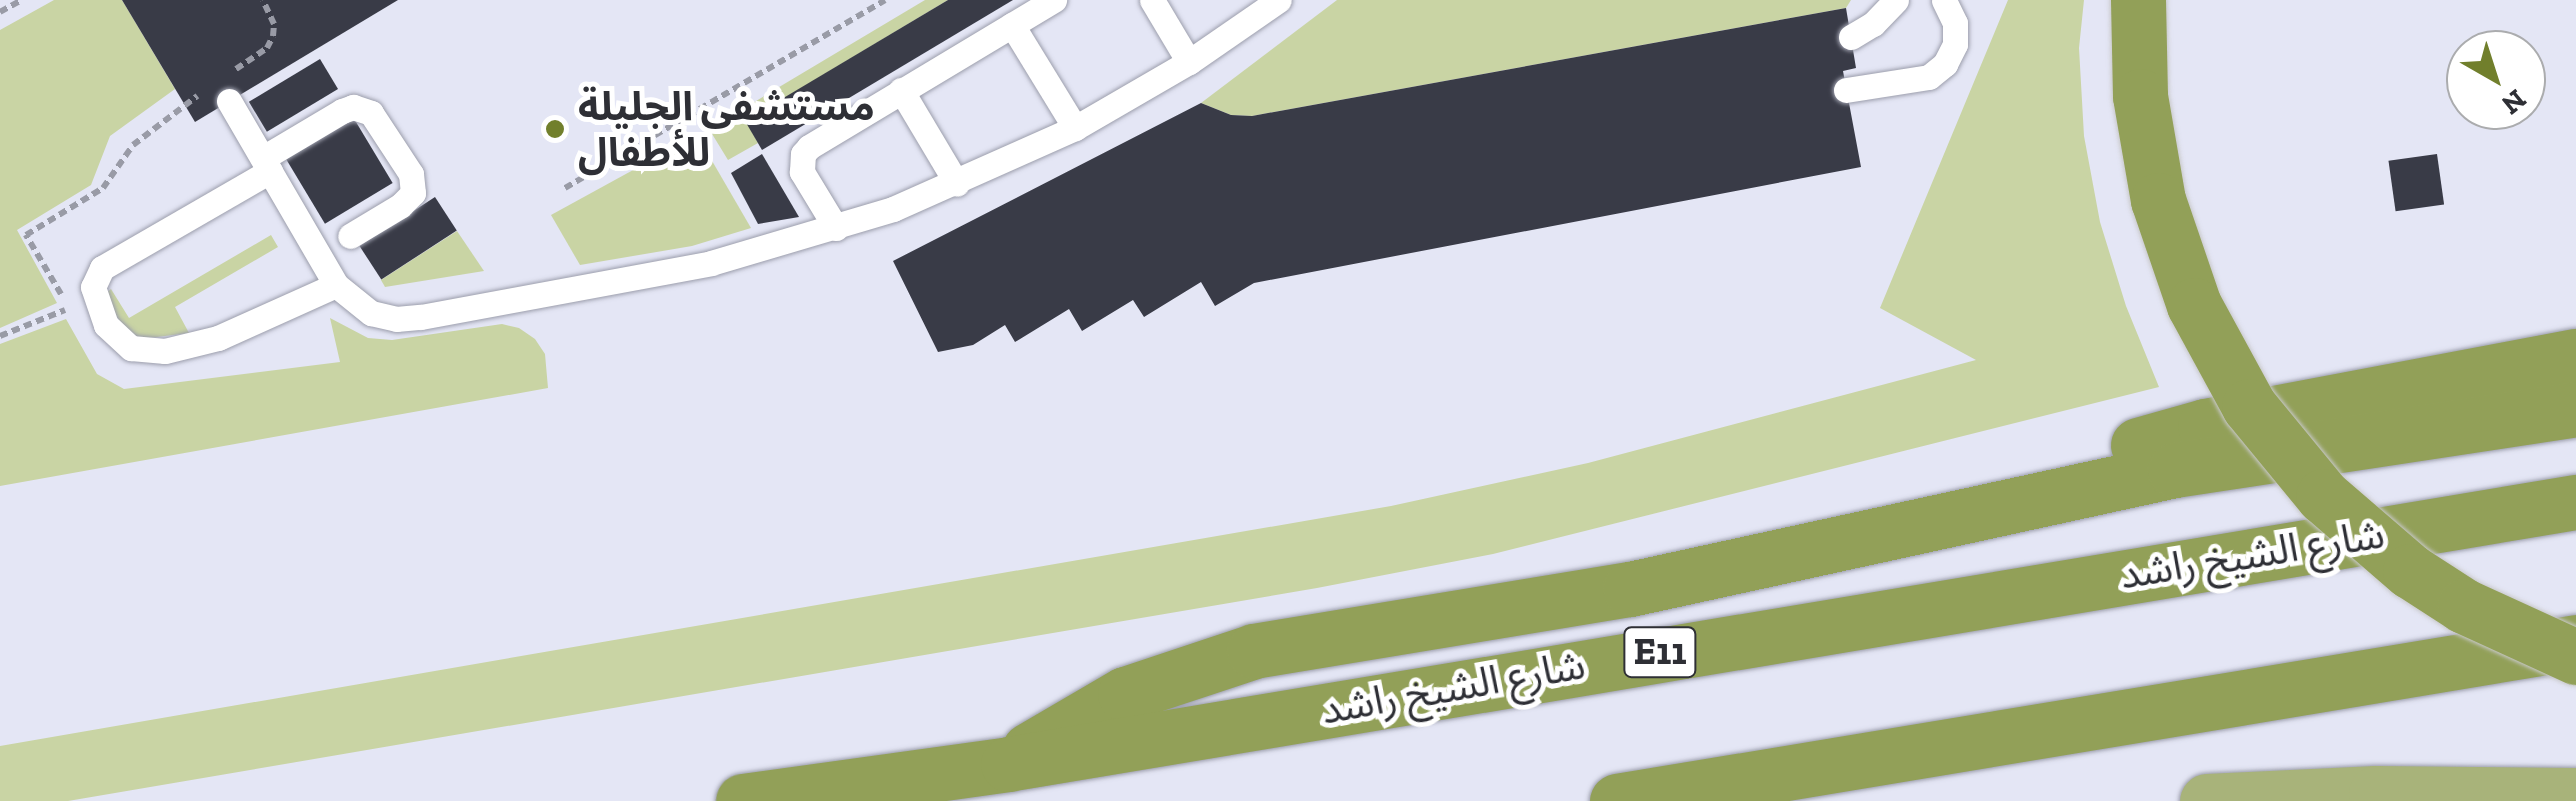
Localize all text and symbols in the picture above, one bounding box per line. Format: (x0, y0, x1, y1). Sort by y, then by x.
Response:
north arrow (2446, 30, 2546, 130)
place label: مستشفى الجليلة للأطفال (578, 82, 875, 176)
text: N (2495, 83, 2533, 122)
marker: مستشفى الجليلة للأطفال (542, 116, 568, 142)
street label: شارع الشيخ راشد (2117, 509, 2387, 599)
road number: E11 (1622, 619, 1698, 685)
street label: شارع الشيخ راشد (1317, 640, 1589, 734)

